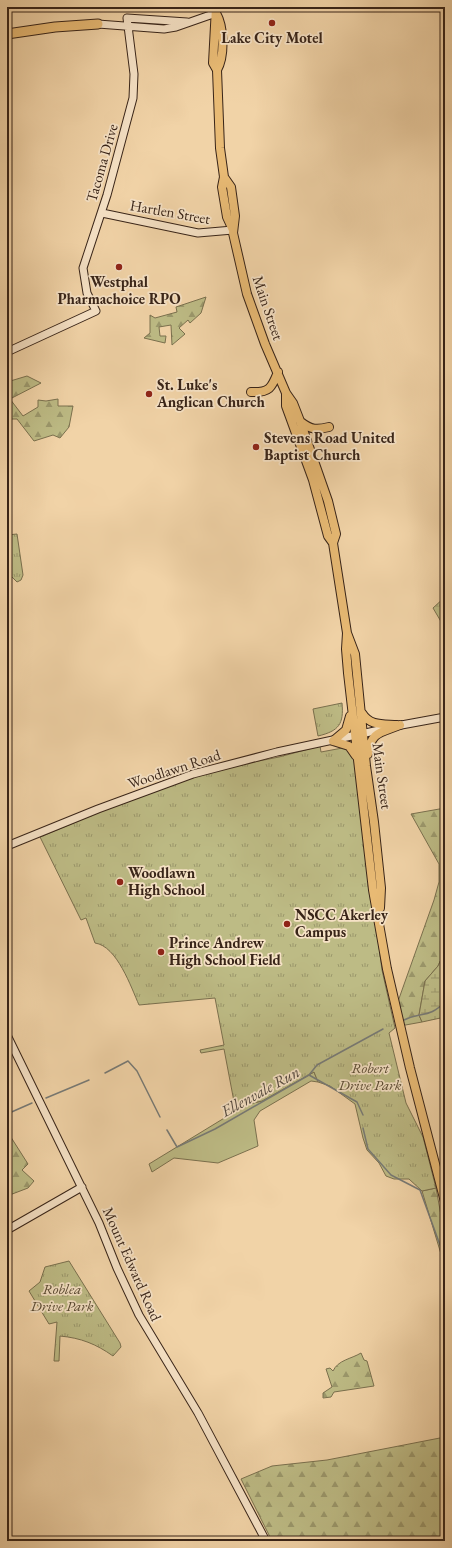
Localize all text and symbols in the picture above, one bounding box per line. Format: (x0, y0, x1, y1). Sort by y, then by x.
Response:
marker: Lake City Motel (267, 18, 277, 28)
place label: Lake City Motel (221, 28, 323, 47)
street label: Tacoma Drive (81, 121, 122, 204)
street label: Hartlen Street (128, 195, 212, 228)
marker: Westphal Pharmachoice RPO (114, 262, 124, 272)
place label: Westphal Pharmachoice RPO (57, 272, 181, 308)
street label: Main Street (249, 273, 288, 343)
place label: St. Luke's Anglican Church (156, 375, 265, 411)
marker: St. Luke's Anglican Church (144, 389, 154, 399)
place label: Stevens Road United Baptist Church (264, 428, 396, 464)
marker: Stevens Road United Baptist Church (251, 442, 261, 452)
street label: Main Street (368, 742, 397, 811)
street label: Woodlawn Road (125, 744, 223, 792)
place label: Woodlawn High School (128, 863, 206, 899)
marker: Woodlawn High School (115, 877, 125, 887)
place label: NSCC Akerley Campus (295, 905, 389, 941)
marker: NSCC Akerley Campus (282, 919, 292, 929)
place label: Prince Andrew High School Field (169, 933, 281, 969)
marker: Prince Andrew High School Field (156, 947, 166, 957)
park label: Robert Drive Park (337, 1058, 402, 1094)
water label: Ellenvale Run (216, 1061, 303, 1122)
street label: Mount Edward Road (99, 1204, 166, 1324)
park label: Roblea Drive Park (29, 1279, 94, 1315)

